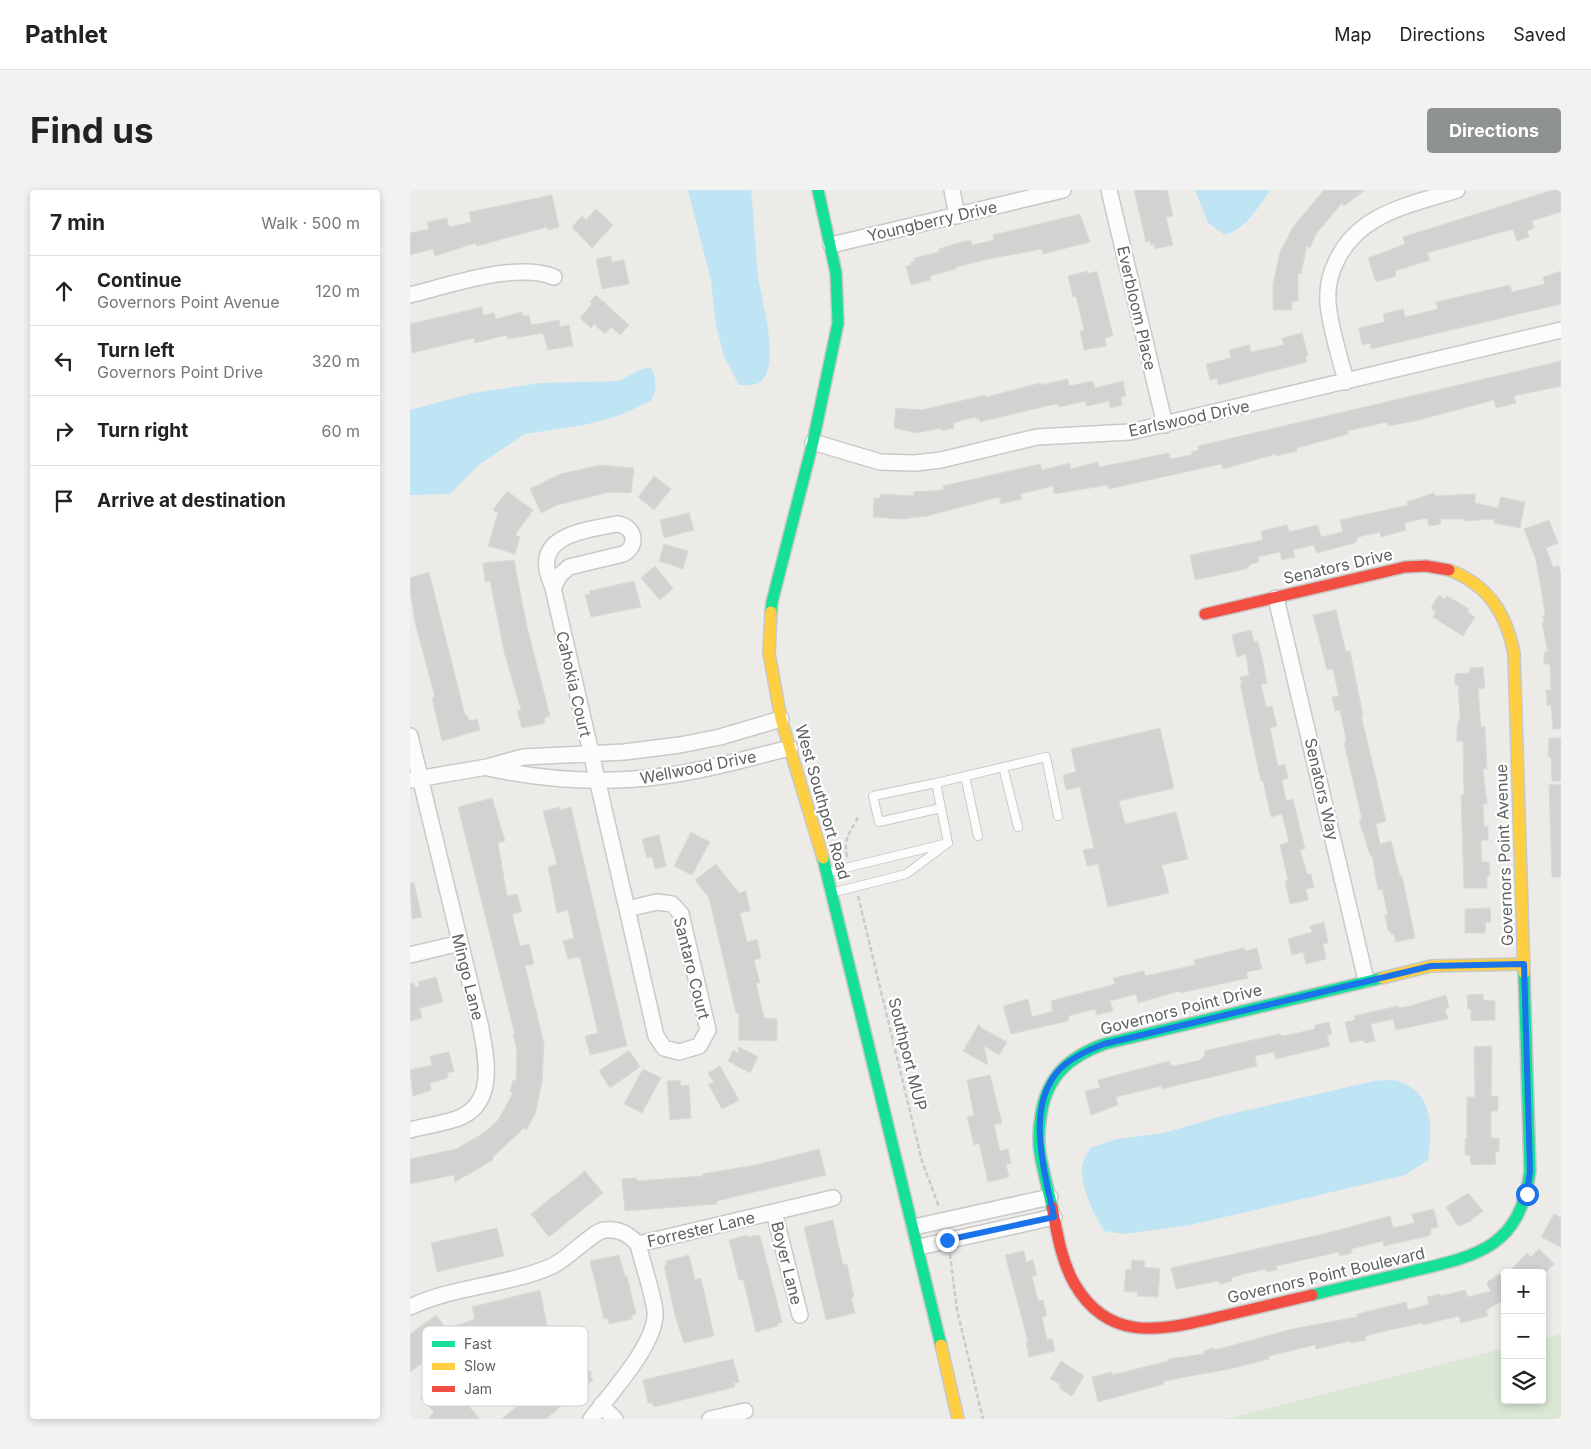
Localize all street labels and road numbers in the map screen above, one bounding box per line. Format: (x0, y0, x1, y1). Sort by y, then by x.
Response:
street label: Youngberry Drive (865, 196, 999, 246)
street label: Everbloom Place (1113, 244, 1161, 372)
street label: Earlswood Drive (1127, 395, 1251, 441)
street label: Senators Drive (1281, 544, 1395, 588)
street label: Cahokia Court (552, 629, 596, 739)
street label: West Southport Road (791, 722, 855, 882)
street label: Senators Way (1301, 736, 1343, 842)
street label: Wellwood Drive (638, 746, 758, 788)
street label: Governors Point Avenue (1491, 763, 1517, 947)
street label: Santaro Court (670, 915, 714, 1021)
street label: Mingo Lane (448, 932, 488, 1022)
street label: Governors Point Drive (1098, 979, 1264, 1039)
street label: Southport MUP (884, 995, 932, 1113)
street label: Forrester Lane (645, 1207, 757, 1251)
street label: Boyer Lane (767, 1219, 807, 1307)
street label: Governors Point Boulevard (1225, 1243, 1427, 1307)

